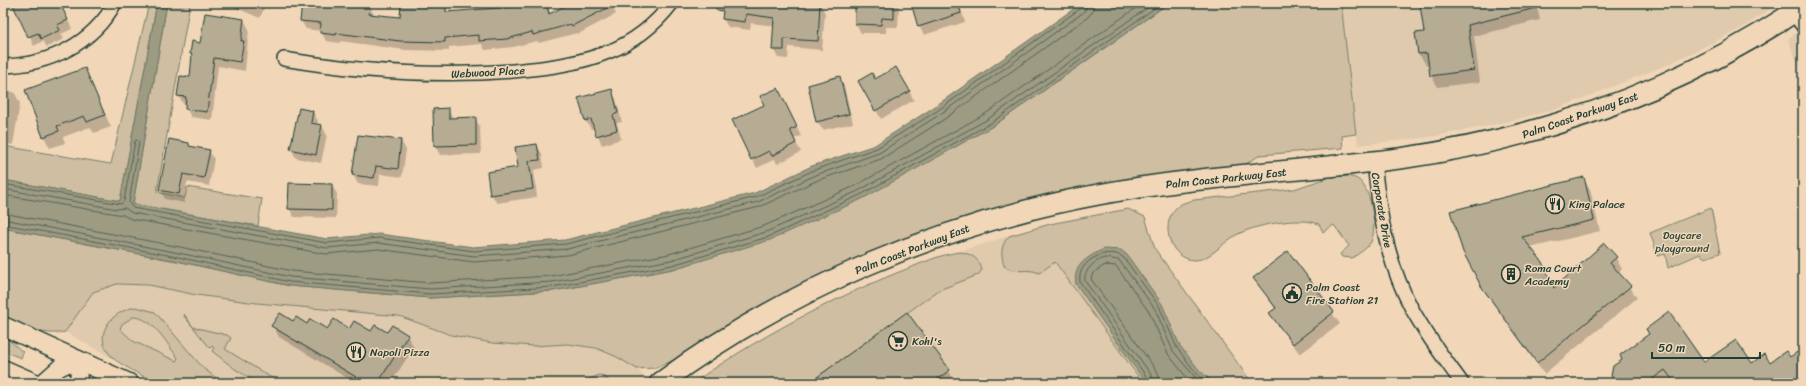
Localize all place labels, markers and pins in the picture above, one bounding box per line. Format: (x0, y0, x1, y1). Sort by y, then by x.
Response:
restaurant icon: King Palace (1544, 193, 1566, 215)
place label: King Palace (1569, 195, 1625, 214)
place label: Roma Court Academy (1524, 259, 1582, 291)
building icon: Roma Court Academy (1500, 263, 1522, 285)
place label: Palm Coast Fire Station 21 (1306, 278, 1378, 310)
public building icon: Palm Coast Fire Station 21 (1281, 282, 1303, 304)
supermarket icon: Kohl's (887, 330, 909, 352)
place label: Kohl's (912, 332, 942, 351)
restaurant icon: Napoli Pizza (345, 341, 367, 363)
place label: Napoli Pizza (370, 343, 430, 362)

